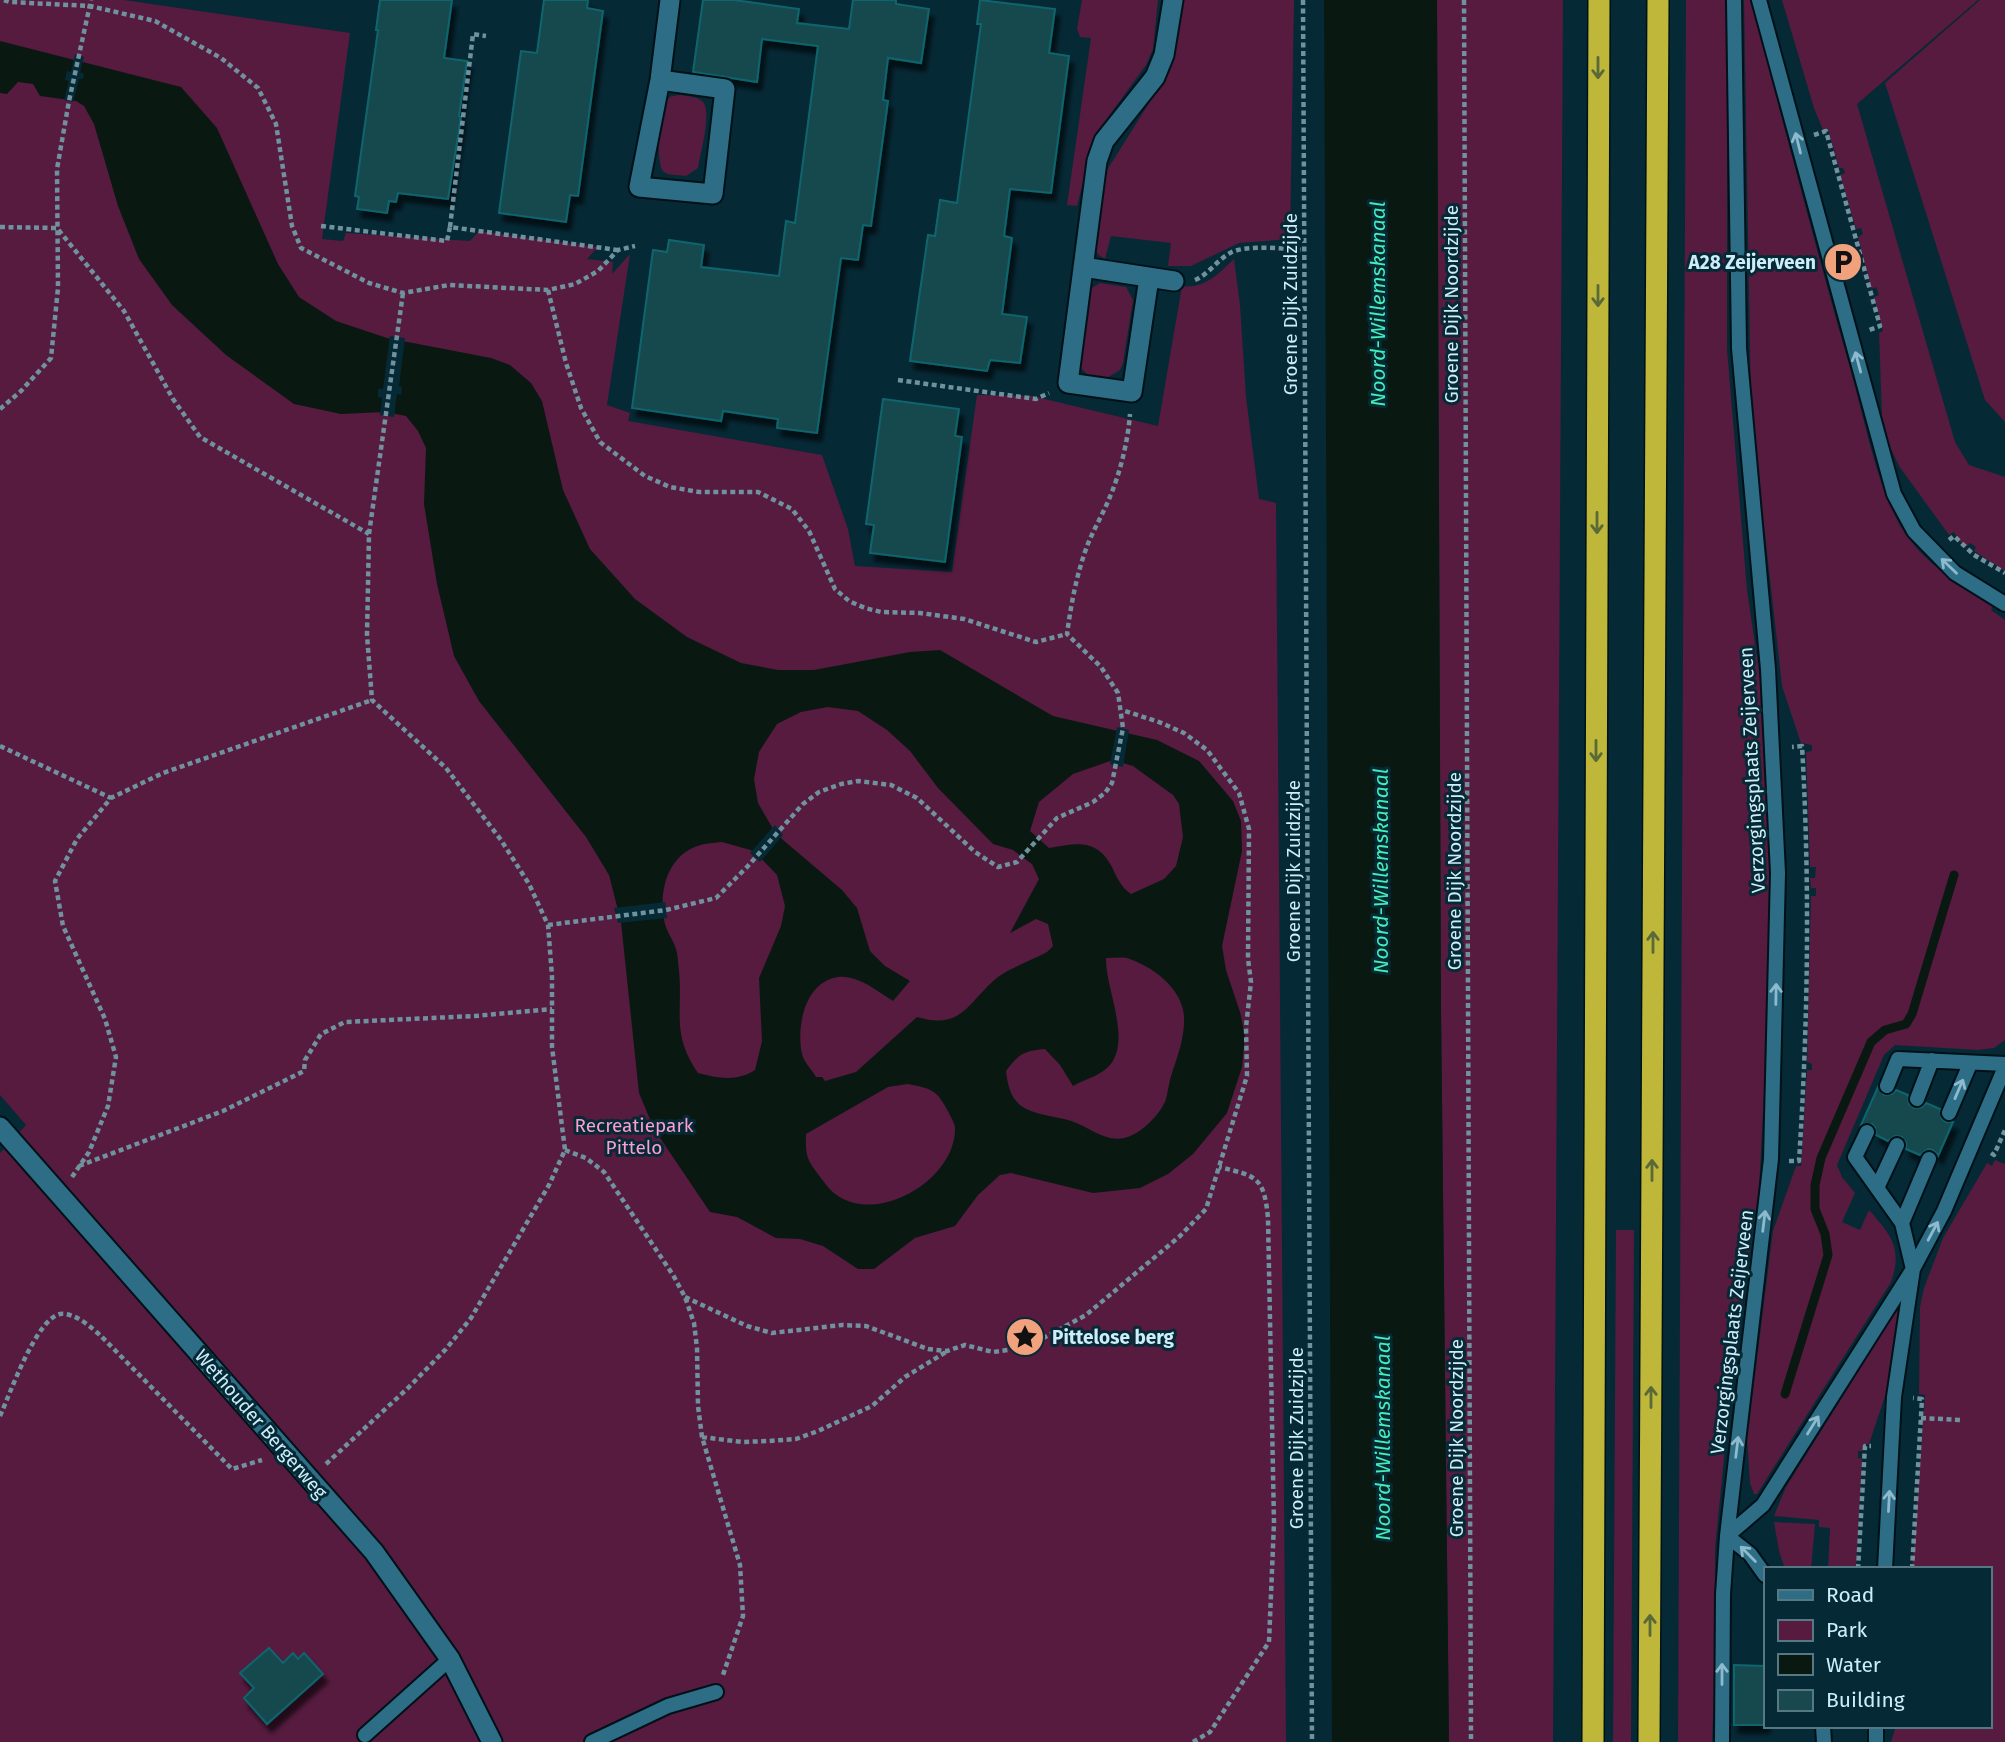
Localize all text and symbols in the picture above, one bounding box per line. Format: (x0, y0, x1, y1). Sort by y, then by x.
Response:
one-way arrow (1591, 56, 1605, 79)
one-way arrow (1791, 132, 1804, 155)
water label: Noord-Willemskanaal (1365, 201, 1391, 407)
street label: Groene Dijk Noordzijde (1440, 205, 1463, 403)
street label: Groene Dijk Zuidzijde (1279, 213, 1302, 395)
parking icon: A28 Zeijerveen (1822, 241, 1864, 283)
place label: A28 Zeijerveen (1687, 251, 1816, 274)
one-way arrow (1591, 284, 1605, 307)
one-way arrow (1851, 352, 1864, 374)
one-way arrow (1590, 511, 1604, 534)
one-way arrow (1940, 557, 1957, 574)
street label: Verzorgingsplaats Zeijerveen (1734, 646, 1770, 894)
one-way arrow (1589, 739, 1603, 762)
water label: Noord-Willemskanaal (1368, 768, 1394, 974)
street label: Groene Dijk Noordzijde (1443, 772, 1466, 970)
street label: Groene Dijk Zuidzijde (1282, 780, 1305, 962)
one-way arrow (1646, 931, 1660, 954)
one-way arrow (1770, 983, 1783, 1006)
one-way arrow (1954, 1078, 1967, 1100)
park label: Recreatiepark Pittelo (575, 1114, 694, 1159)
one-way arrow (1645, 1159, 1659, 1182)
street label: Verzorgingsplaats Zeijerveen (1706, 1208, 1758, 1456)
one-way arrow (1758, 1210, 1771, 1233)
one-way arrow (1927, 1221, 1941, 1242)
place icon: Pittelose berg (1004, 1316, 1046, 1358)
place label: Pittelose berg (1052, 1326, 1175, 1349)
water label: Noord-Willemskanaal (1370, 1335, 1396, 1541)
street label: Groene Dijk Noordzijde (1445, 1339, 1468, 1537)
street label: Wethouder Bergerweg (190, 1345, 332, 1503)
street label: Groene Dijk Zuidzijde (1285, 1347, 1308, 1529)
one-way arrow (1644, 1386, 1658, 1409)
one-way arrow (1806, 1416, 1821, 1435)
one-way arrow (1731, 1436, 1744, 1459)
one-way arrow (1883, 1490, 1896, 1512)
one-way arrow (1739, 1546, 1756, 1563)
legend (1764, 1567, 1991, 1728)
text: Road (1826, 1582, 1874, 1608)
one-way arrow (1643, 1614, 1657, 1637)
text: Park (1826, 1617, 1868, 1643)
text: Water (1826, 1652, 1881, 1678)
one-way arrow (1715, 1663, 1729, 1686)
text: Building (1826, 1687, 1905, 1713)

